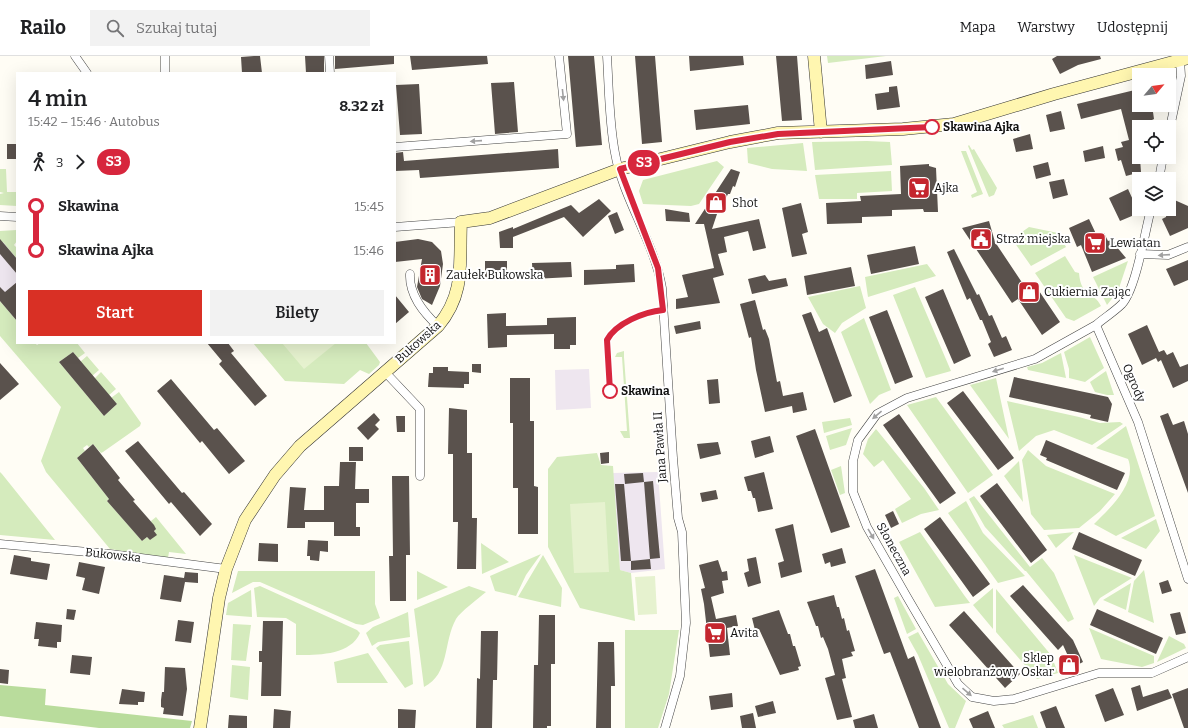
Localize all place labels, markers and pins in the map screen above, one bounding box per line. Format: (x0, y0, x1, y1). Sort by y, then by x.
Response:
marker: Skawina Ajka (924, 119, 940, 135)
place label: Skawina Ajka (943, 120, 1020, 135)
supermarket icon: Ajka (906, 175, 932, 201)
place label: Ajka (934, 181, 959, 195)
shop icon: Shot (703, 190, 729, 216)
place label: Shot (732, 196, 759, 210)
public building icon: Straż miejska (968, 226, 994, 252)
supermarket icon: Lewiatan (1082, 230, 1108, 256)
place label: Straż miejska (996, 232, 1071, 246)
place label: Lewiatan (1110, 236, 1161, 250)
building icon: Zaułek Bukowska (417, 262, 443, 288)
place label: Zaułek Bukowska (446, 268, 544, 282)
shop icon: Cukiernia Zając (1016, 279, 1042, 305)
place label: Cukiernia Zając (1044, 285, 1131, 299)
marker: Skawina (602, 383, 618, 399)
place label: Skawina (621, 384, 670, 398)
supermarket icon: Avita (702, 620, 728, 646)
place label: Avita (730, 626, 759, 640)
place label: Sklep wielobranżowy Oskar (933, 651, 1055, 679)
shop icon: Sklep wielobranżowy Oskar (1056, 652, 1082, 678)

